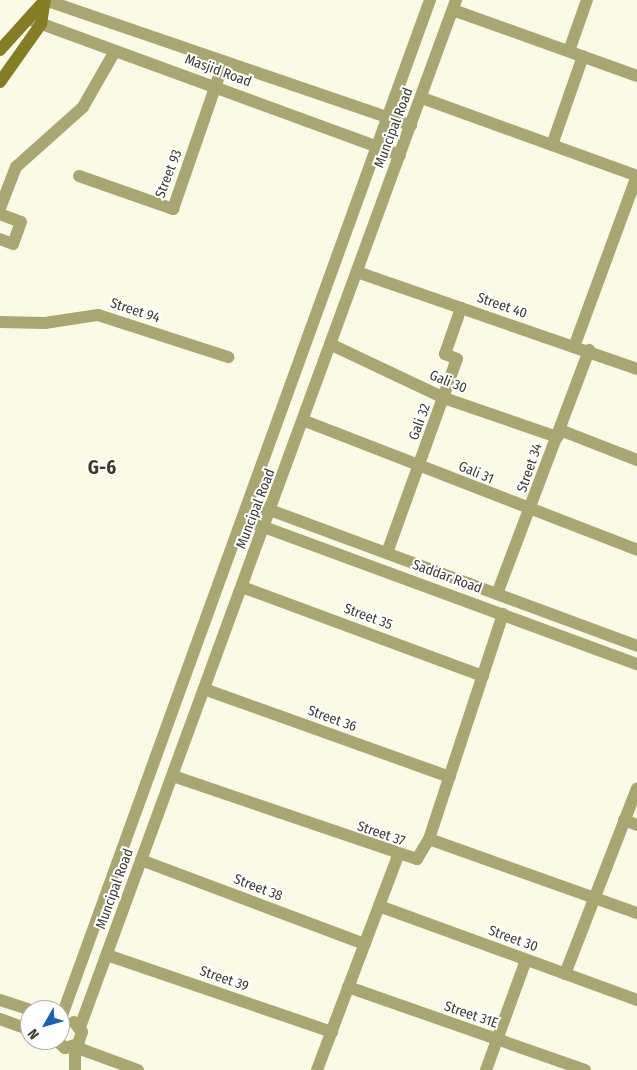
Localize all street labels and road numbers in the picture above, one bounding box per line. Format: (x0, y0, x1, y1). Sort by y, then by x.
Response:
street label: Masjid Road (182, 51, 254, 91)
street label: Muncipal Road (371, 86, 417, 170)
street label: Street 93 (152, 147, 186, 201)
street label: Street 40 (475, 290, 529, 322)
street label: Street 94 (108, 295, 162, 327)
street label: Gali 30 (427, 367, 469, 397)
street label: Gali 32 (406, 401, 434, 443)
street label: Street 34 (514, 441, 546, 495)
street label: Gali 31 (456, 458, 496, 488)
street label: Muncipal Road (233, 467, 279, 551)
street label: Saddar Road (410, 557, 484, 597)
street label: Street 35 (341, 600, 395, 634)
street label: Street 36 (305, 702, 359, 736)
street label: Street 37 (355, 818, 407, 850)
street label: Muncipal Road (93, 847, 137, 931)
street label: Street 38 (231, 871, 285, 905)
street label: Street 30 (486, 922, 540, 956)
street label: Street 39 (197, 963, 251, 995)
street label: Street 31E (442, 998, 500, 1032)

